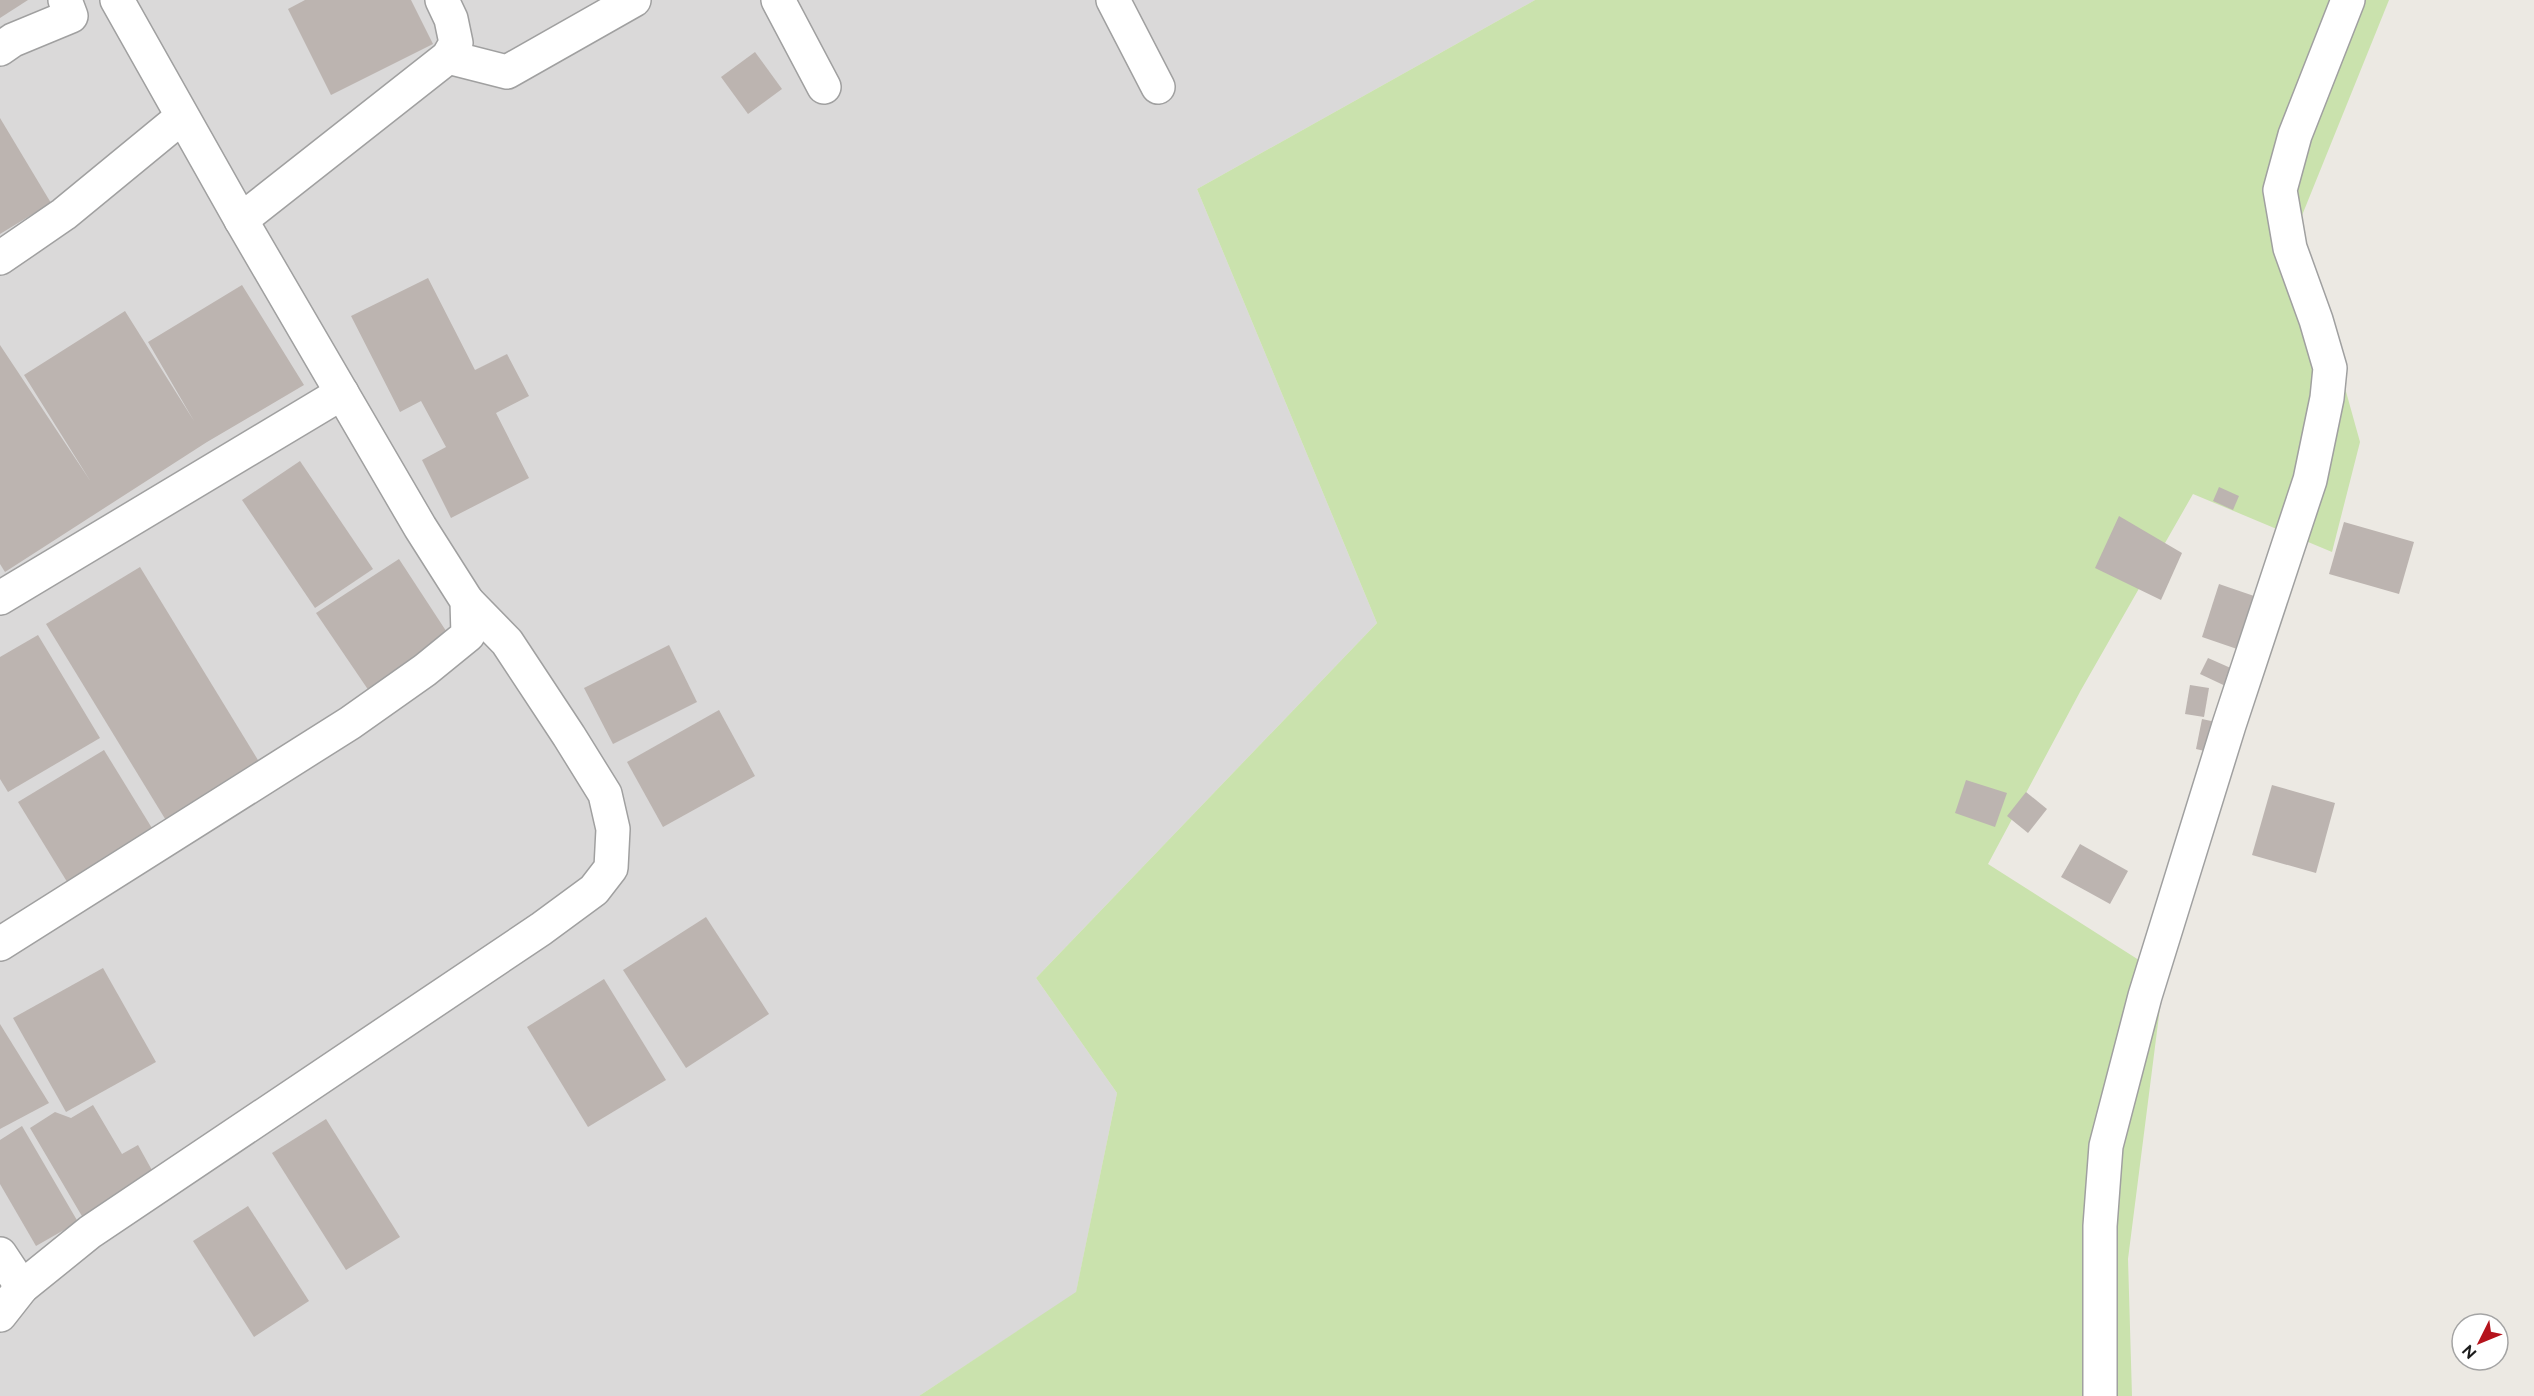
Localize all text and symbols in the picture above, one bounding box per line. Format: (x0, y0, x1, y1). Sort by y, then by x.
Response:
north arrow (2450, 1312, 2510, 1372)
text: N (2458, 1341, 2481, 1363)

